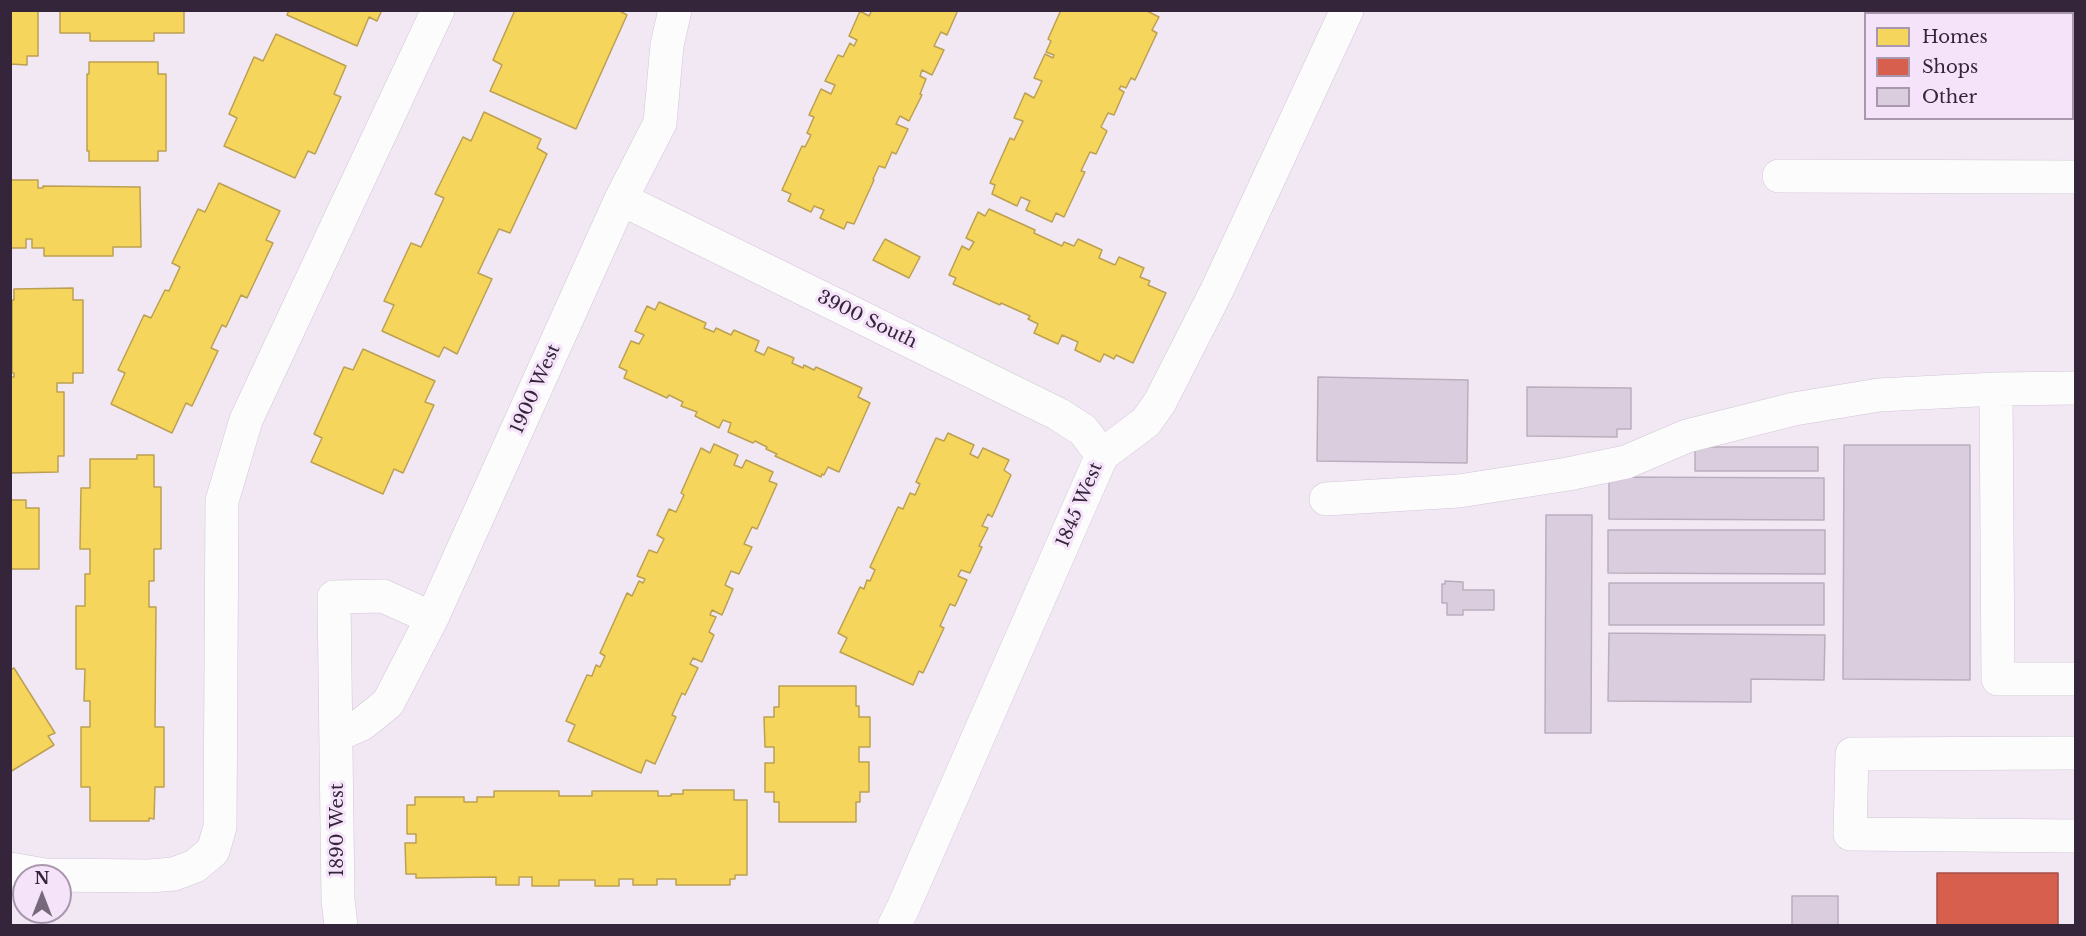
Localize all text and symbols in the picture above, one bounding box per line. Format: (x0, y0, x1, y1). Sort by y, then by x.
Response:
legend (1864, 12, 2074, 120)
text: Homes (1922, 26, 1988, 48)
text: Shops (1922, 56, 1978, 78)
text: Other (1922, 86, 1977, 108)
street label: 3900 South (814, 287, 920, 353)
street label: 1900 West (507, 341, 565, 437)
street label: 1845 West (1052, 459, 1108, 551)
street label: 1890 West (327, 783, 349, 877)
north arrow (12, 864, 72, 924)
text: N (34, 868, 50, 888)

